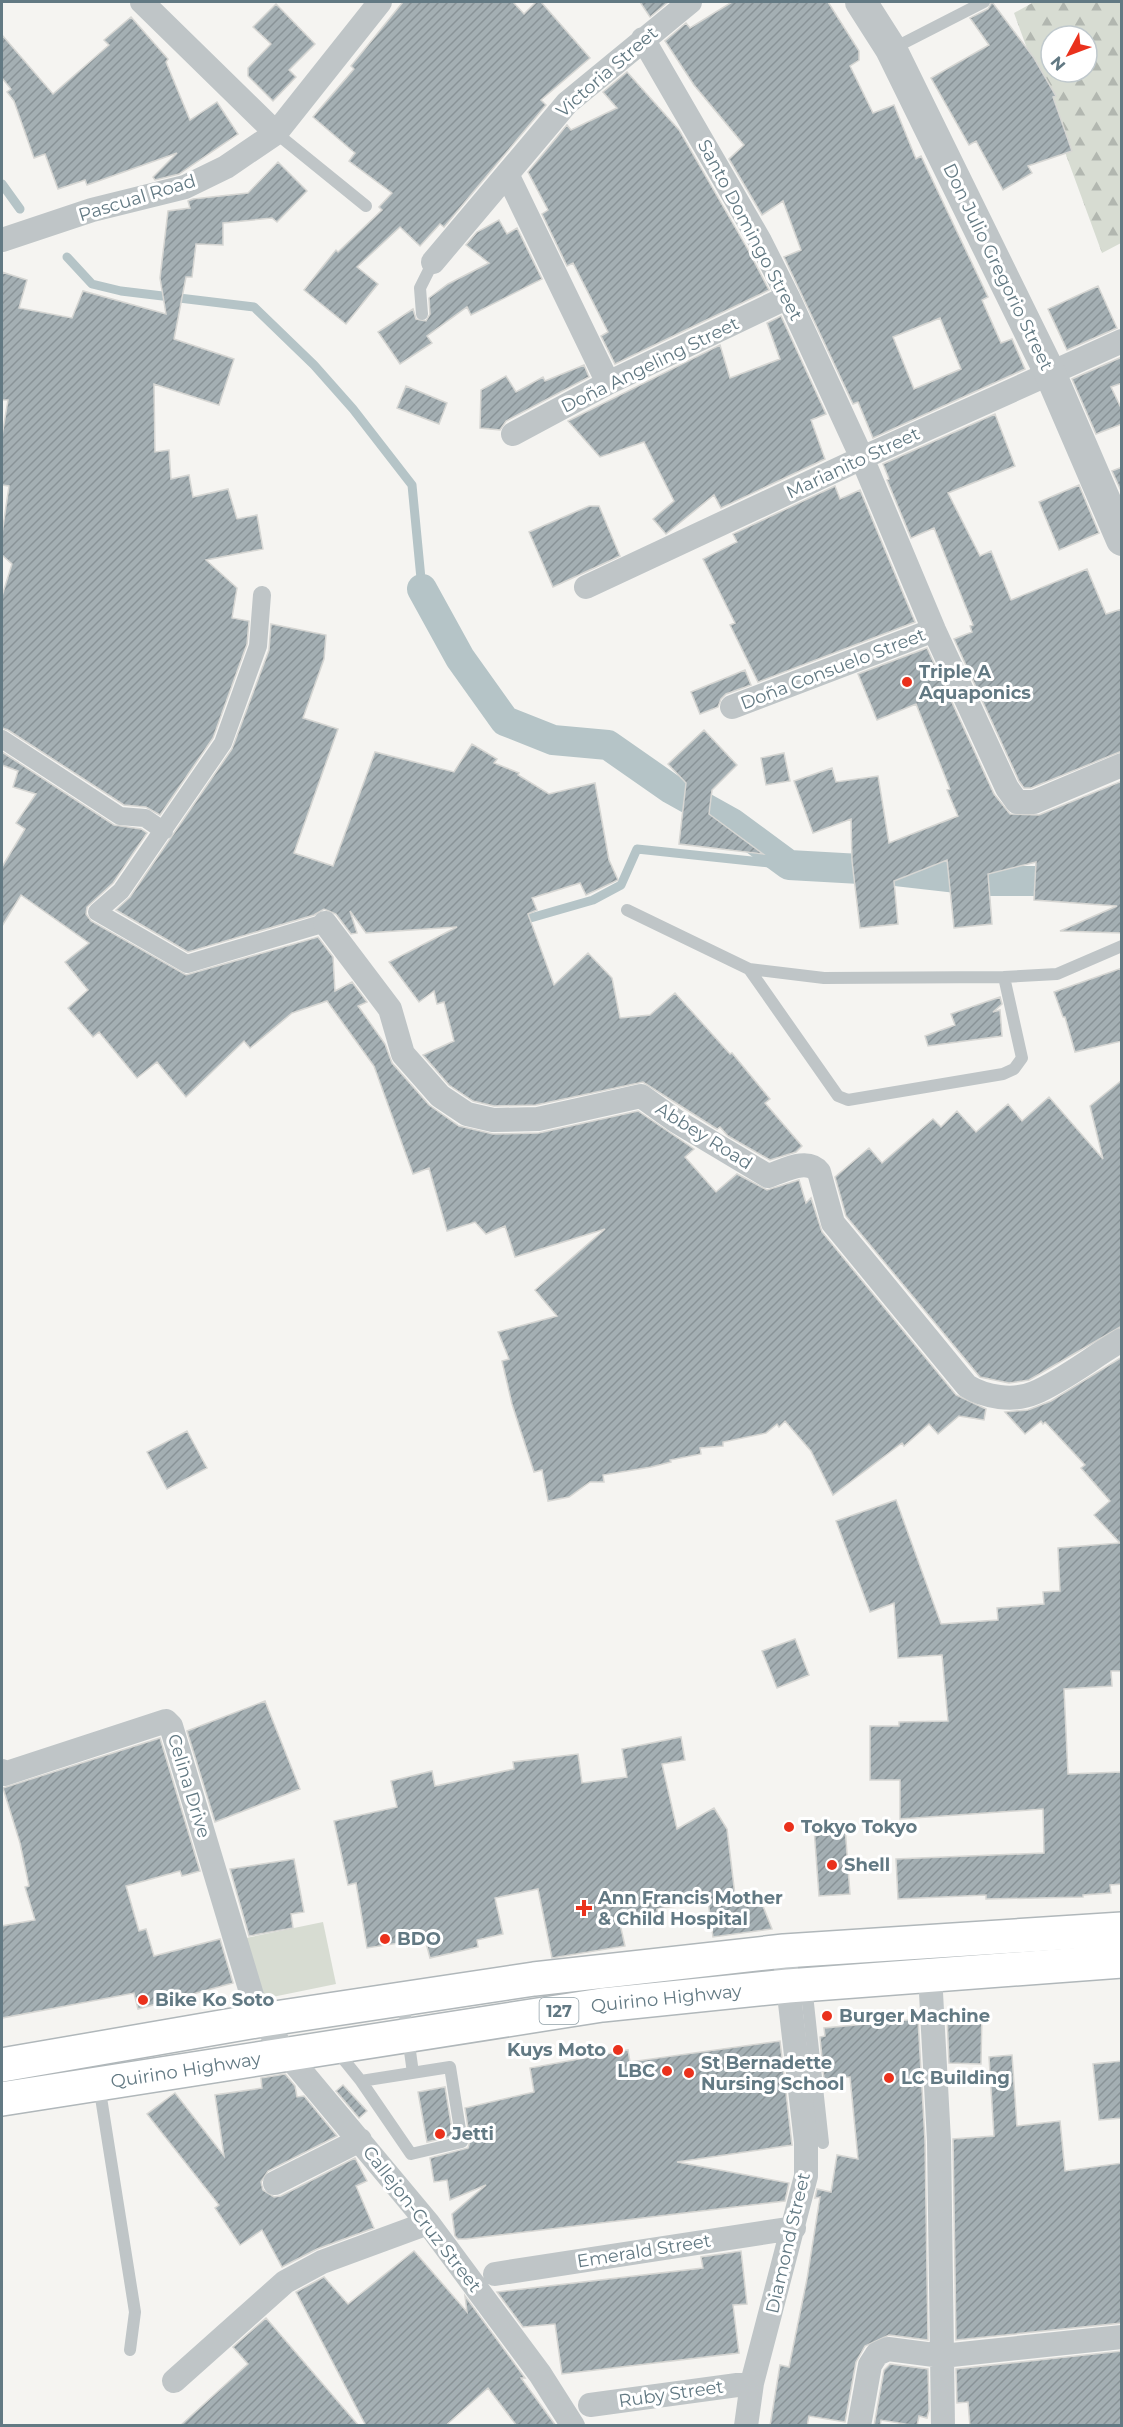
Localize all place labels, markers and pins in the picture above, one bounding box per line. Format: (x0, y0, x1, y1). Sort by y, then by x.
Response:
place label: Triple A Aquaponics (918, 661, 1031, 704)
marker: Triple A Aquaponics (900, 675, 914, 689)
place label: Tokyo Tokyo (801, 1816, 917, 1838)
marker: Tokyo Tokyo (782, 1820, 796, 1834)
place label: Shell (844, 1854, 890, 1876)
marker: Shell (825, 1858, 839, 1872)
place label: Ann Francis Mother & Child Hospital (597, 1887, 783, 1930)
marker: Ann Francis Mother & Child Hospital (575, 1899, 593, 1917)
place label: BDO (397, 1928, 441, 1950)
marker: BDO (378, 1932, 392, 1946)
place label: Bike Ko Soto (155, 1989, 275, 2011)
marker: Bike Ko Soto (136, 1993, 150, 2007)
place label: Burger Machine (839, 2005, 990, 2027)
marker: Burger Machine (820, 2009, 834, 2023)
place label: Kuys Moto (507, 2039, 606, 2061)
marker: Kuys Moto (611, 2043, 625, 2057)
place label: St Bernadette Nursing School (701, 2052, 844, 2095)
place label: LBC (617, 2060, 655, 2082)
marker: LBC (660, 2064, 674, 2078)
marker: St Bernadette Nursing School (682, 2066, 696, 2080)
place label: LC Building (901, 2067, 1010, 2089)
marker: LC Building (882, 2071, 896, 2085)
place label: Jetti (451, 2123, 494, 2145)
marker: Jetti (433, 2127, 447, 2141)

